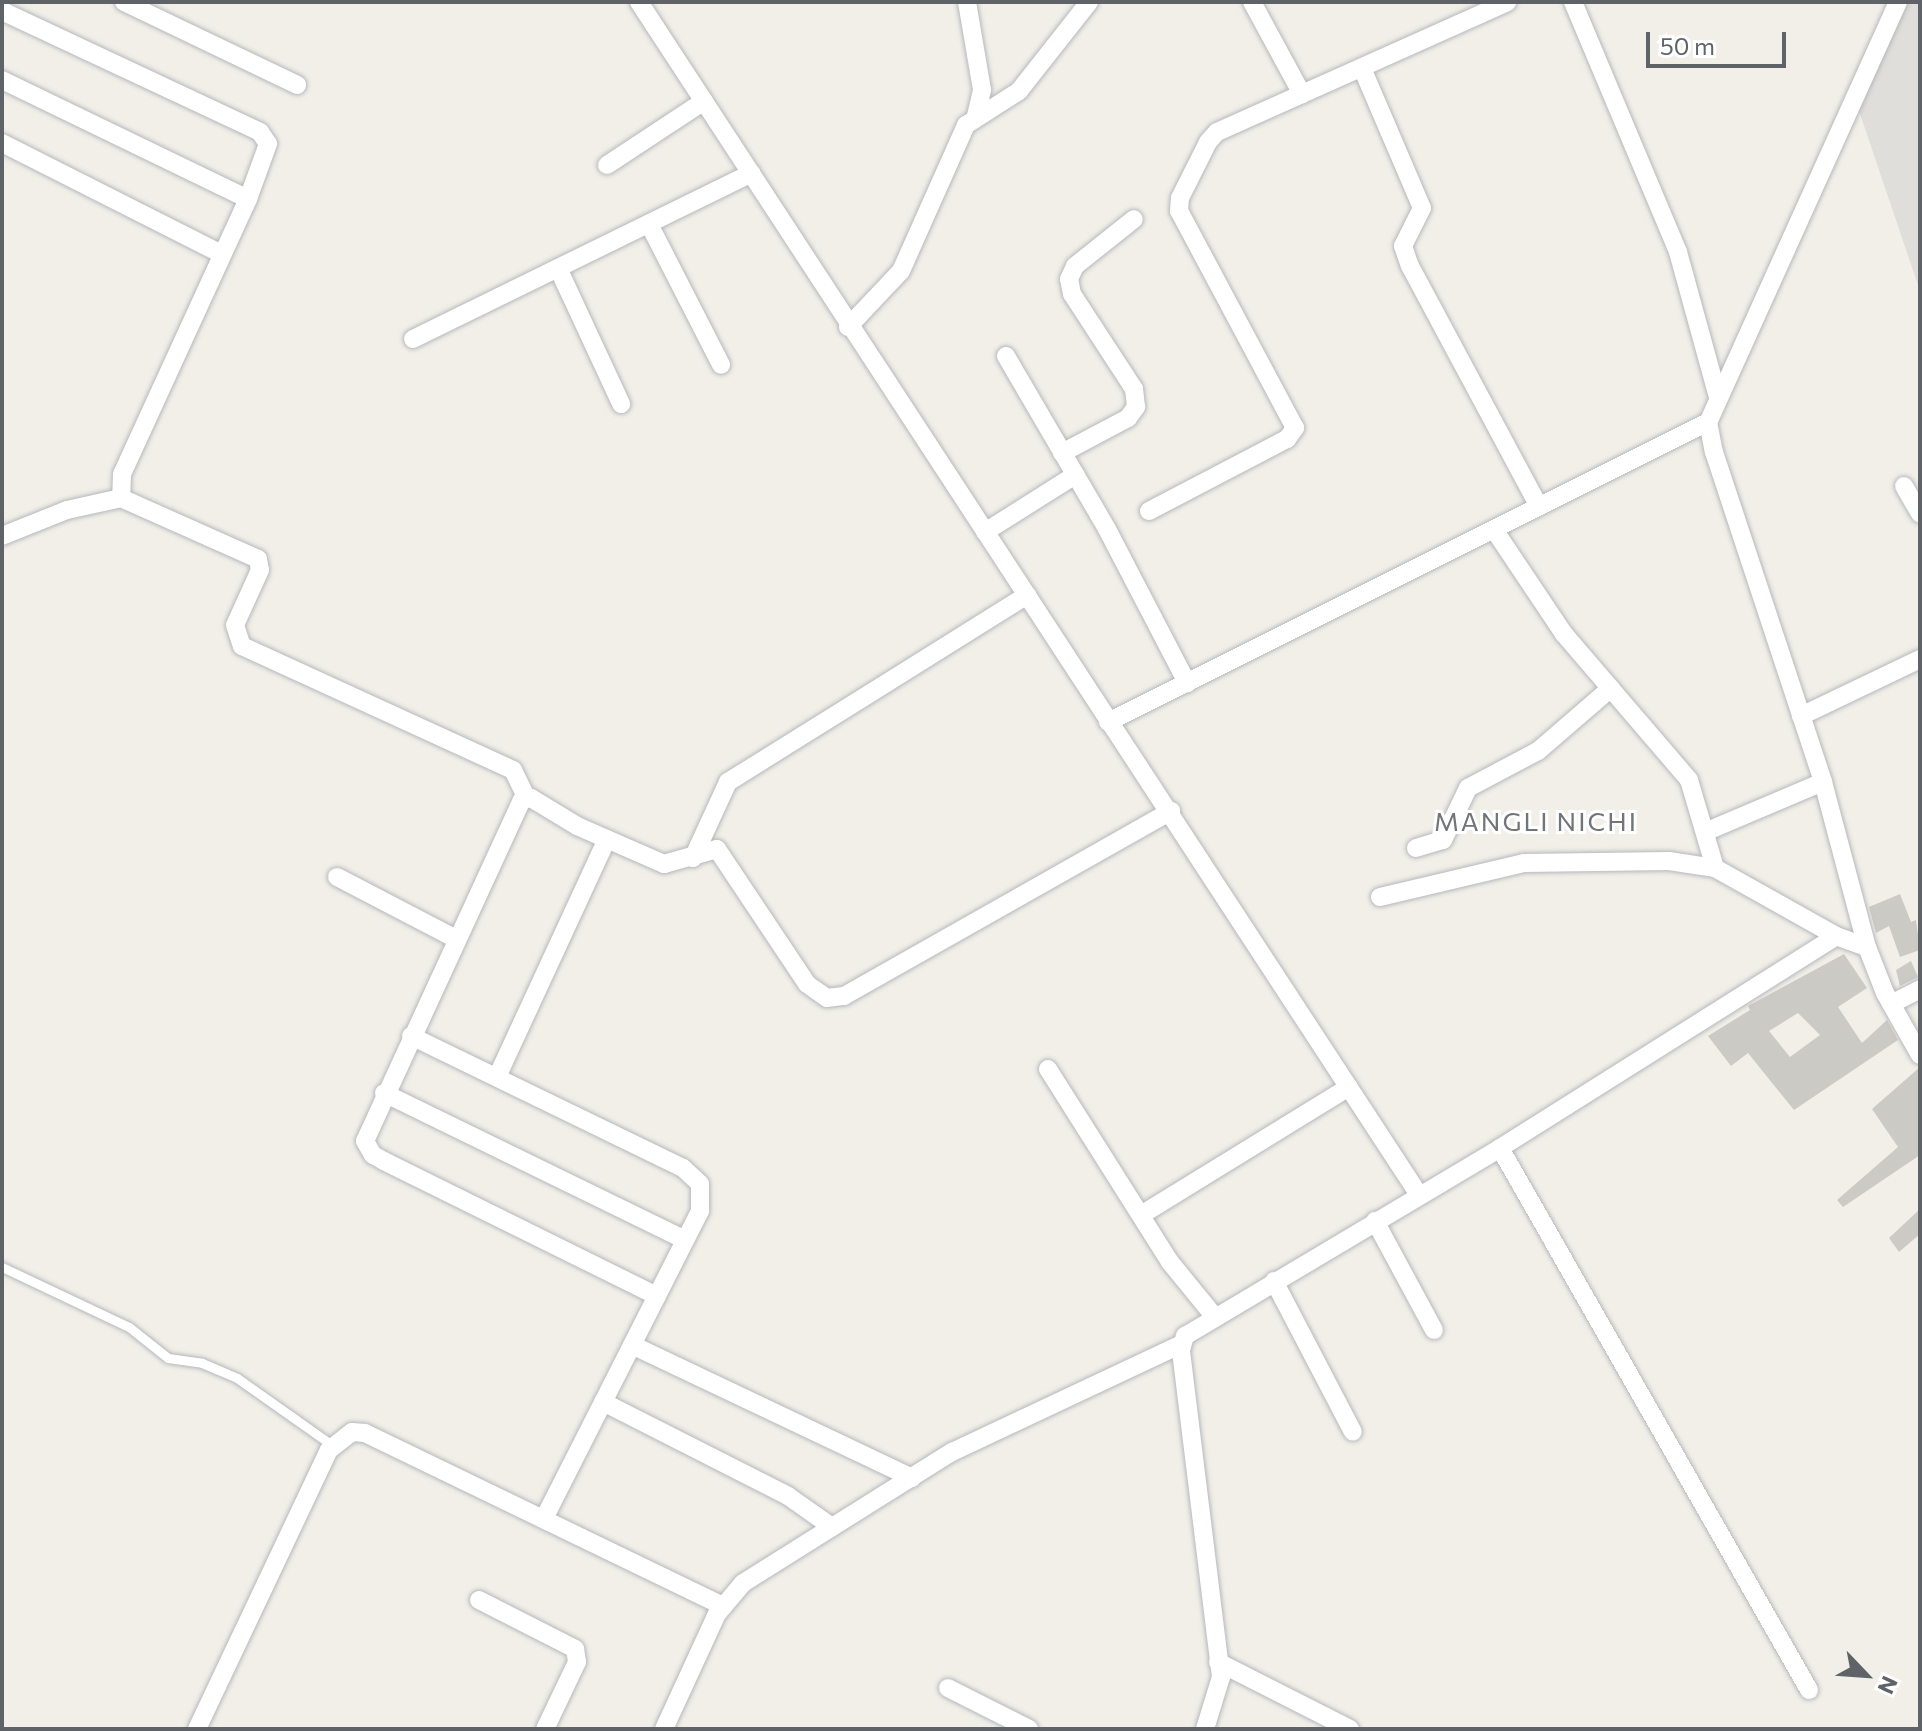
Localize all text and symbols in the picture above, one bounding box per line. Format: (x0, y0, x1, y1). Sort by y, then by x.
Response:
scale bar (1650, 16, 1790, 66)
text: 50 m (1660, 31, 1715, 60)
district label: MANGLI NICHI (1434, 805, 1638, 837)
north arrow (1826, 1635, 1906, 1715)
text: N (1872, 1672, 1904, 1699)

